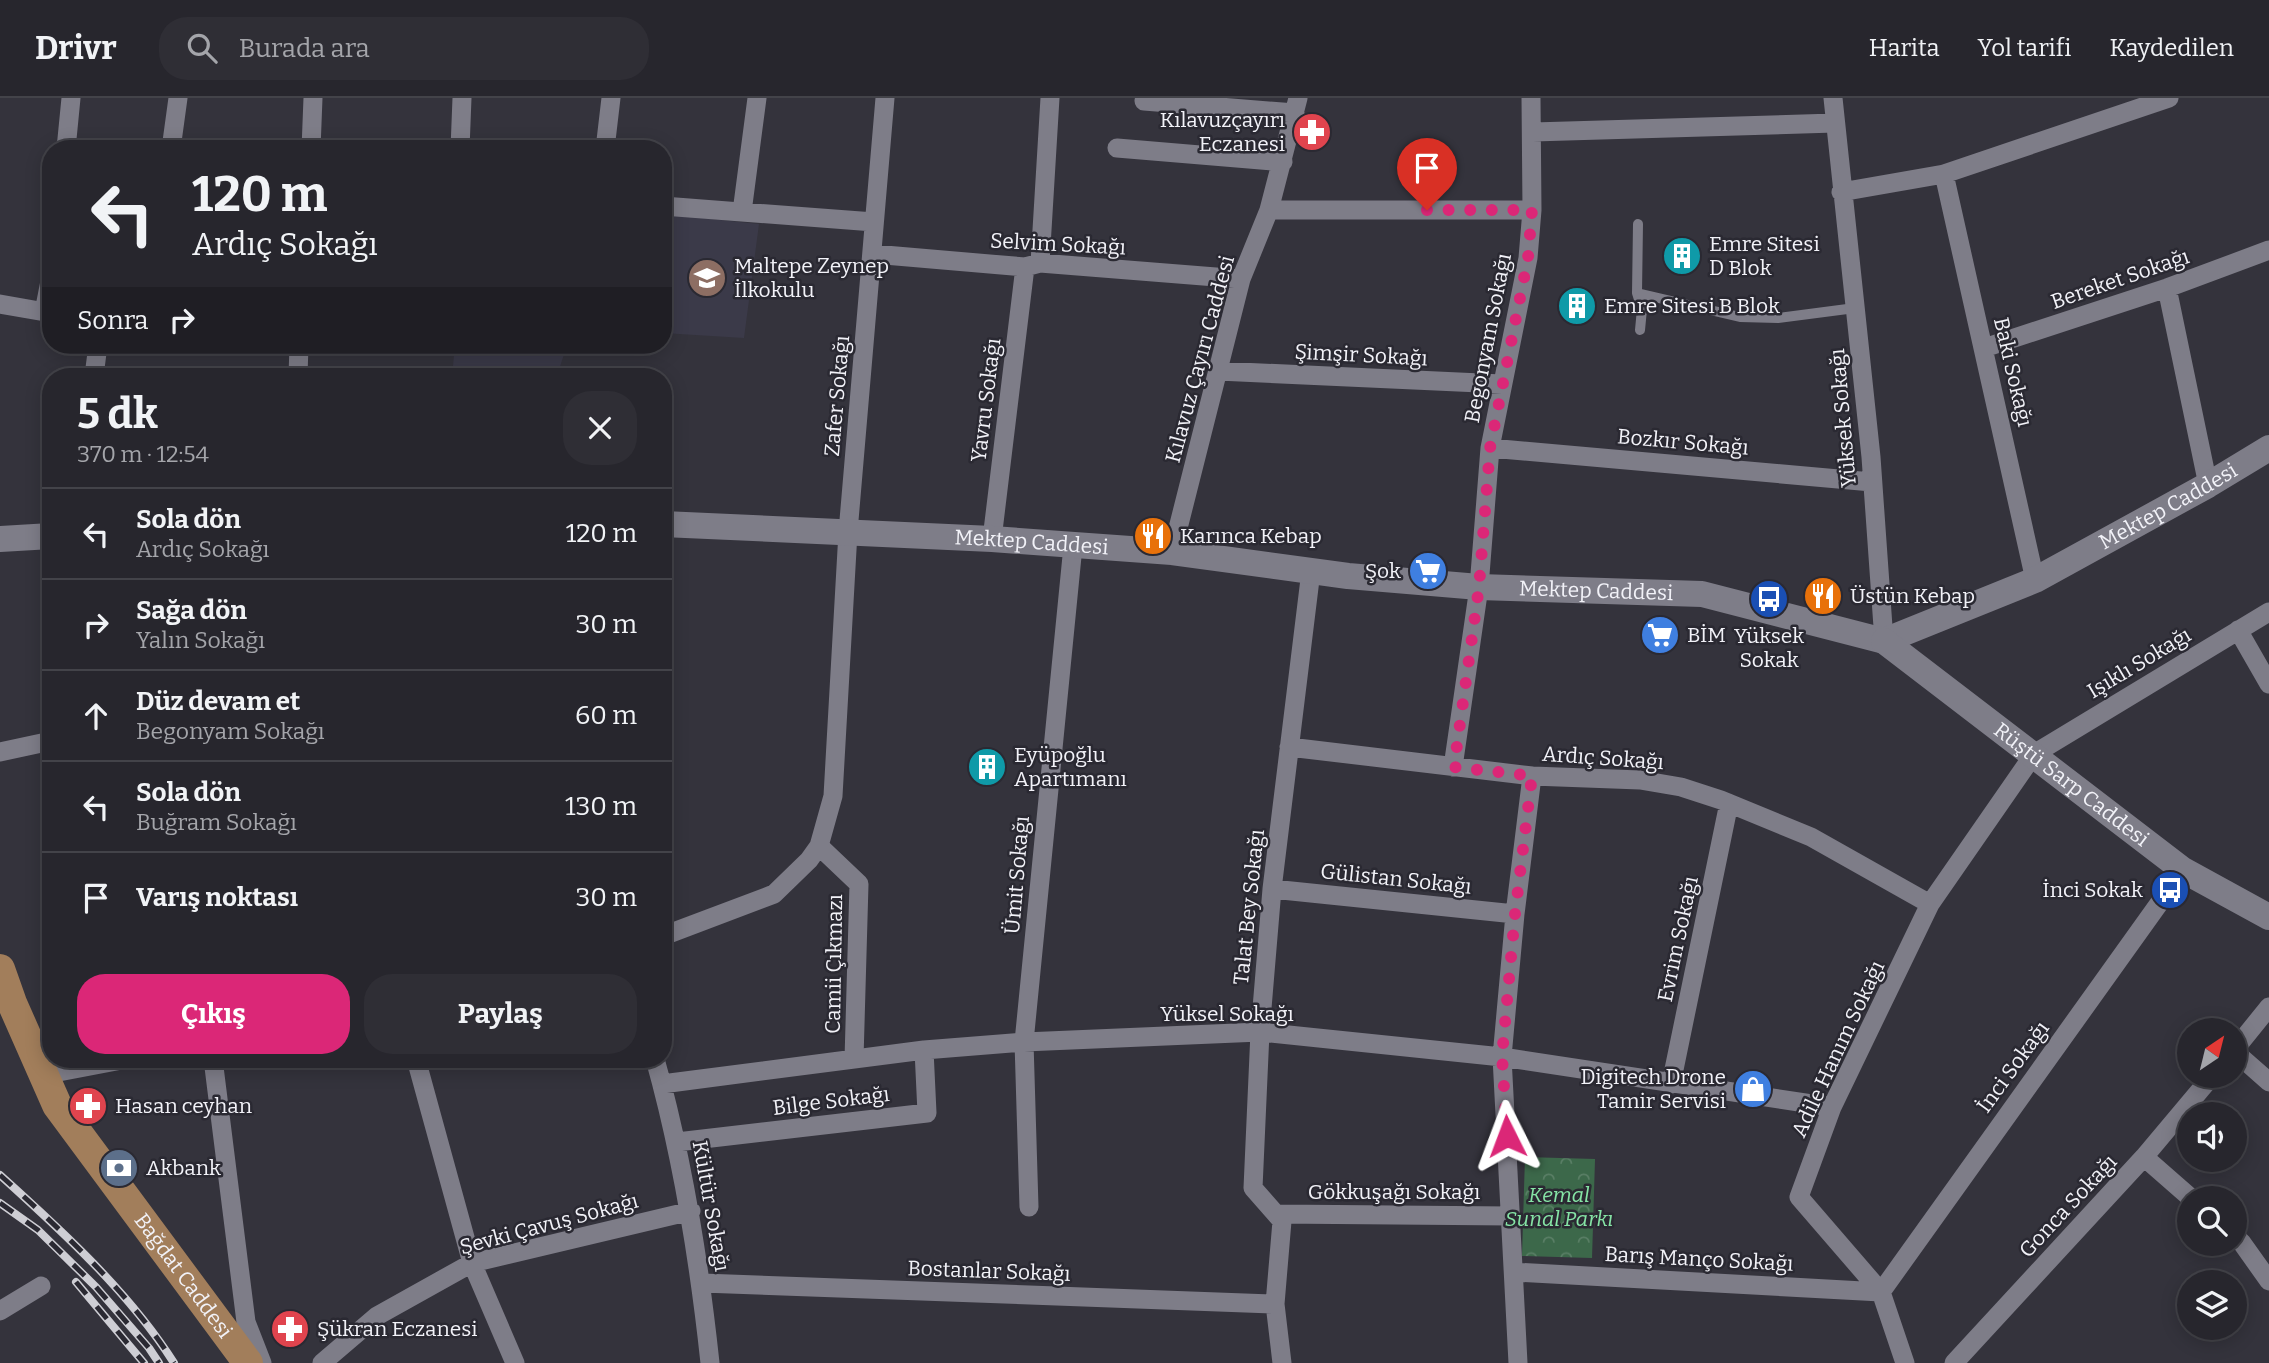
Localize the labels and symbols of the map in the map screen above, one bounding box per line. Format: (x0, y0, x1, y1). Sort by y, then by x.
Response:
place label: Kılavuzçayırı Eczanesi (1160, 107, 1285, 157)
pharmacy icon: Kılavuzçayırı Eczanesi (1291, 111, 1333, 153)
pin (1397, 138, 1457, 210)
street label: Selvim Sokağı (990, 227, 1126, 261)
place label: Emre Sitesi D Blok (1709, 231, 1820, 281)
building icon: Emre Sitesi D Blok (1661, 235, 1703, 277)
street label: Bereket Sokağı (2047, 243, 2193, 315)
street label: Begonyam Sokağı (1459, 251, 1517, 425)
street label: Kılavuz Çayırı Caddesi (1160, 252, 1240, 466)
place label: Maltepe Zeynep İlkokulu (734, 253, 889, 303)
school or university icon: Maltepe Zeynep İlkokulu (686, 257, 728, 299)
building icon: Emre Sitesi B Blok (1556, 285, 1598, 327)
place label: Emre Sitesi B Blok (1604, 293, 1780, 319)
street label: Baki Sokağı (1988, 315, 2038, 429)
street label: Zafer Sokağı (819, 334, 855, 458)
street label: Yavru Sokağı (965, 336, 1007, 464)
street label: Şimşir Sokağı (1294, 339, 1428, 371)
street label: Yüksek Sokağı (1824, 347, 1862, 489)
street label: Bozkır Sokağı (1616, 423, 1750, 461)
street label: Mektep Caddesi (2094, 457, 2242, 555)
restaurant icon: Karınca Kebap (1132, 515, 1174, 557)
place label: Karınca Kebap (1180, 523, 1322, 549)
street label: Mektep Caddesi (954, 524, 1109, 560)
supermarket icon: Şok (1407, 550, 1449, 592)
place label: Şok (1365, 558, 1401, 584)
street label: Mektep Caddesi (1519, 575, 1674, 606)
restaurant icon: Üstün Kebap (1802, 575, 1844, 617)
bus stop icon: Yüksek Sokak (1748, 578, 1790, 620)
place label: Üstün Kebap (1850, 583, 1975, 609)
supermarket icon: BİM (1639, 614, 1681, 656)
place label: BİM (1687, 622, 1726, 648)
street label: Işıklı Sokağı (2082, 622, 2196, 704)
place label: Yüksek Sokak (1734, 623, 1804, 673)
street label: Rüştü Sarp Caddesi (1989, 717, 2154, 852)
street label: Ardıç Sokağı (1541, 741, 1665, 775)
place label: Eyüpoğlu Apartımanı (1014, 742, 1127, 792)
building icon: Eyüpoğlu Apartımanı (966, 746, 1008, 788)
street label: Ümit Sokağı (999, 815, 1035, 935)
street label: Talat Bey Sokağı (1228, 828, 1270, 986)
street label: Gülistan Sokağı (1319, 858, 1473, 900)
bus stop icon: İnci Sokak (2149, 869, 2191, 911)
street label: Evrim Sokağı (1652, 874, 1704, 1004)
place label: İnci Sokak (2042, 877, 2143, 903)
street label: Camii Çıkmazı (820, 894, 848, 1034)
street label: Adile Hanım Sokağı (1786, 957, 1890, 1141)
street label: Yüksel Sokağı (1160, 1001, 1294, 1027)
street label: İnci Sokağı (1971, 1016, 2055, 1118)
north arrow (2177, 1018, 2247, 1088)
place label: Digitech Drone Tamir Servisi (1580, 1064, 1726, 1114)
shop icon: Digitech Drone Tamir Servisi (1732, 1068, 1774, 1110)
street label: Bilge Sokağı (771, 1081, 891, 1121)
pharmacy icon: Hasan ceyhan (67, 1085, 109, 1127)
place label: Hasan ceyhan (115, 1093, 252, 1119)
position arrow (1470, 1099, 1544, 1173)
street label: Kültür Sokağı (687, 1139, 735, 1273)
bank icon: Akbank (98, 1147, 140, 1189)
street label: Gonca Sokağı (2014, 1149, 2122, 1263)
place label: Akbank (146, 1155, 221, 1181)
street label: Gökkuşağı Sokağı (1308, 1179, 1480, 1205)
park label: Kemal Sunal Parkı (1505, 1182, 1613, 1232)
street label: Şevki Çavuş Sokağı (457, 1188, 641, 1260)
street label: Bağdat Caddesi (129, 1208, 238, 1343)
street label: Barış Manço Sokağı (1604, 1241, 1794, 1277)
street label: Bostanlar Sokağı (907, 1255, 1071, 1287)
pharmacy icon: Şükran Eczanesi (269, 1308, 311, 1350)
place label: Şükran Eczanesi (317, 1316, 478, 1342)

